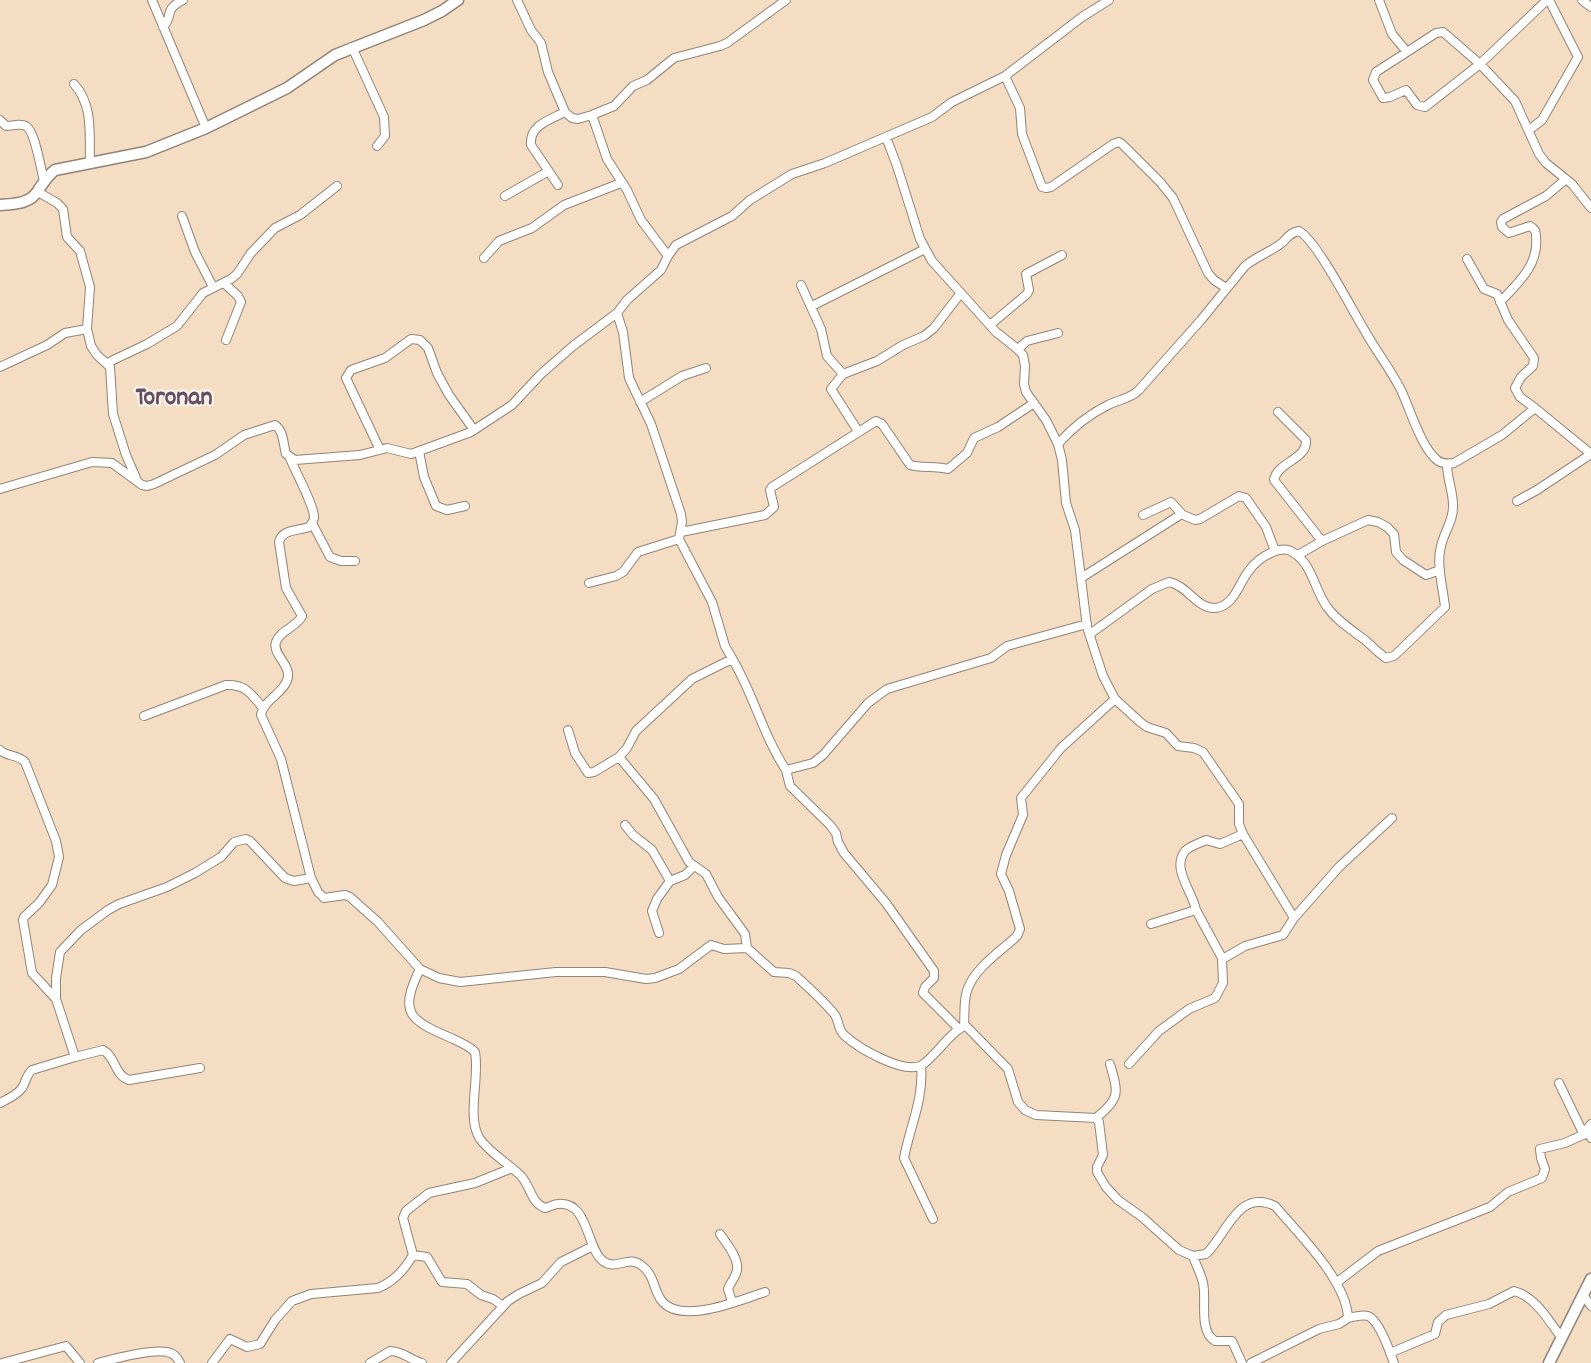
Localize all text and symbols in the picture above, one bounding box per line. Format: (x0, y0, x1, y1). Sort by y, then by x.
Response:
district label: Toronan (135, 384, 213, 416)

